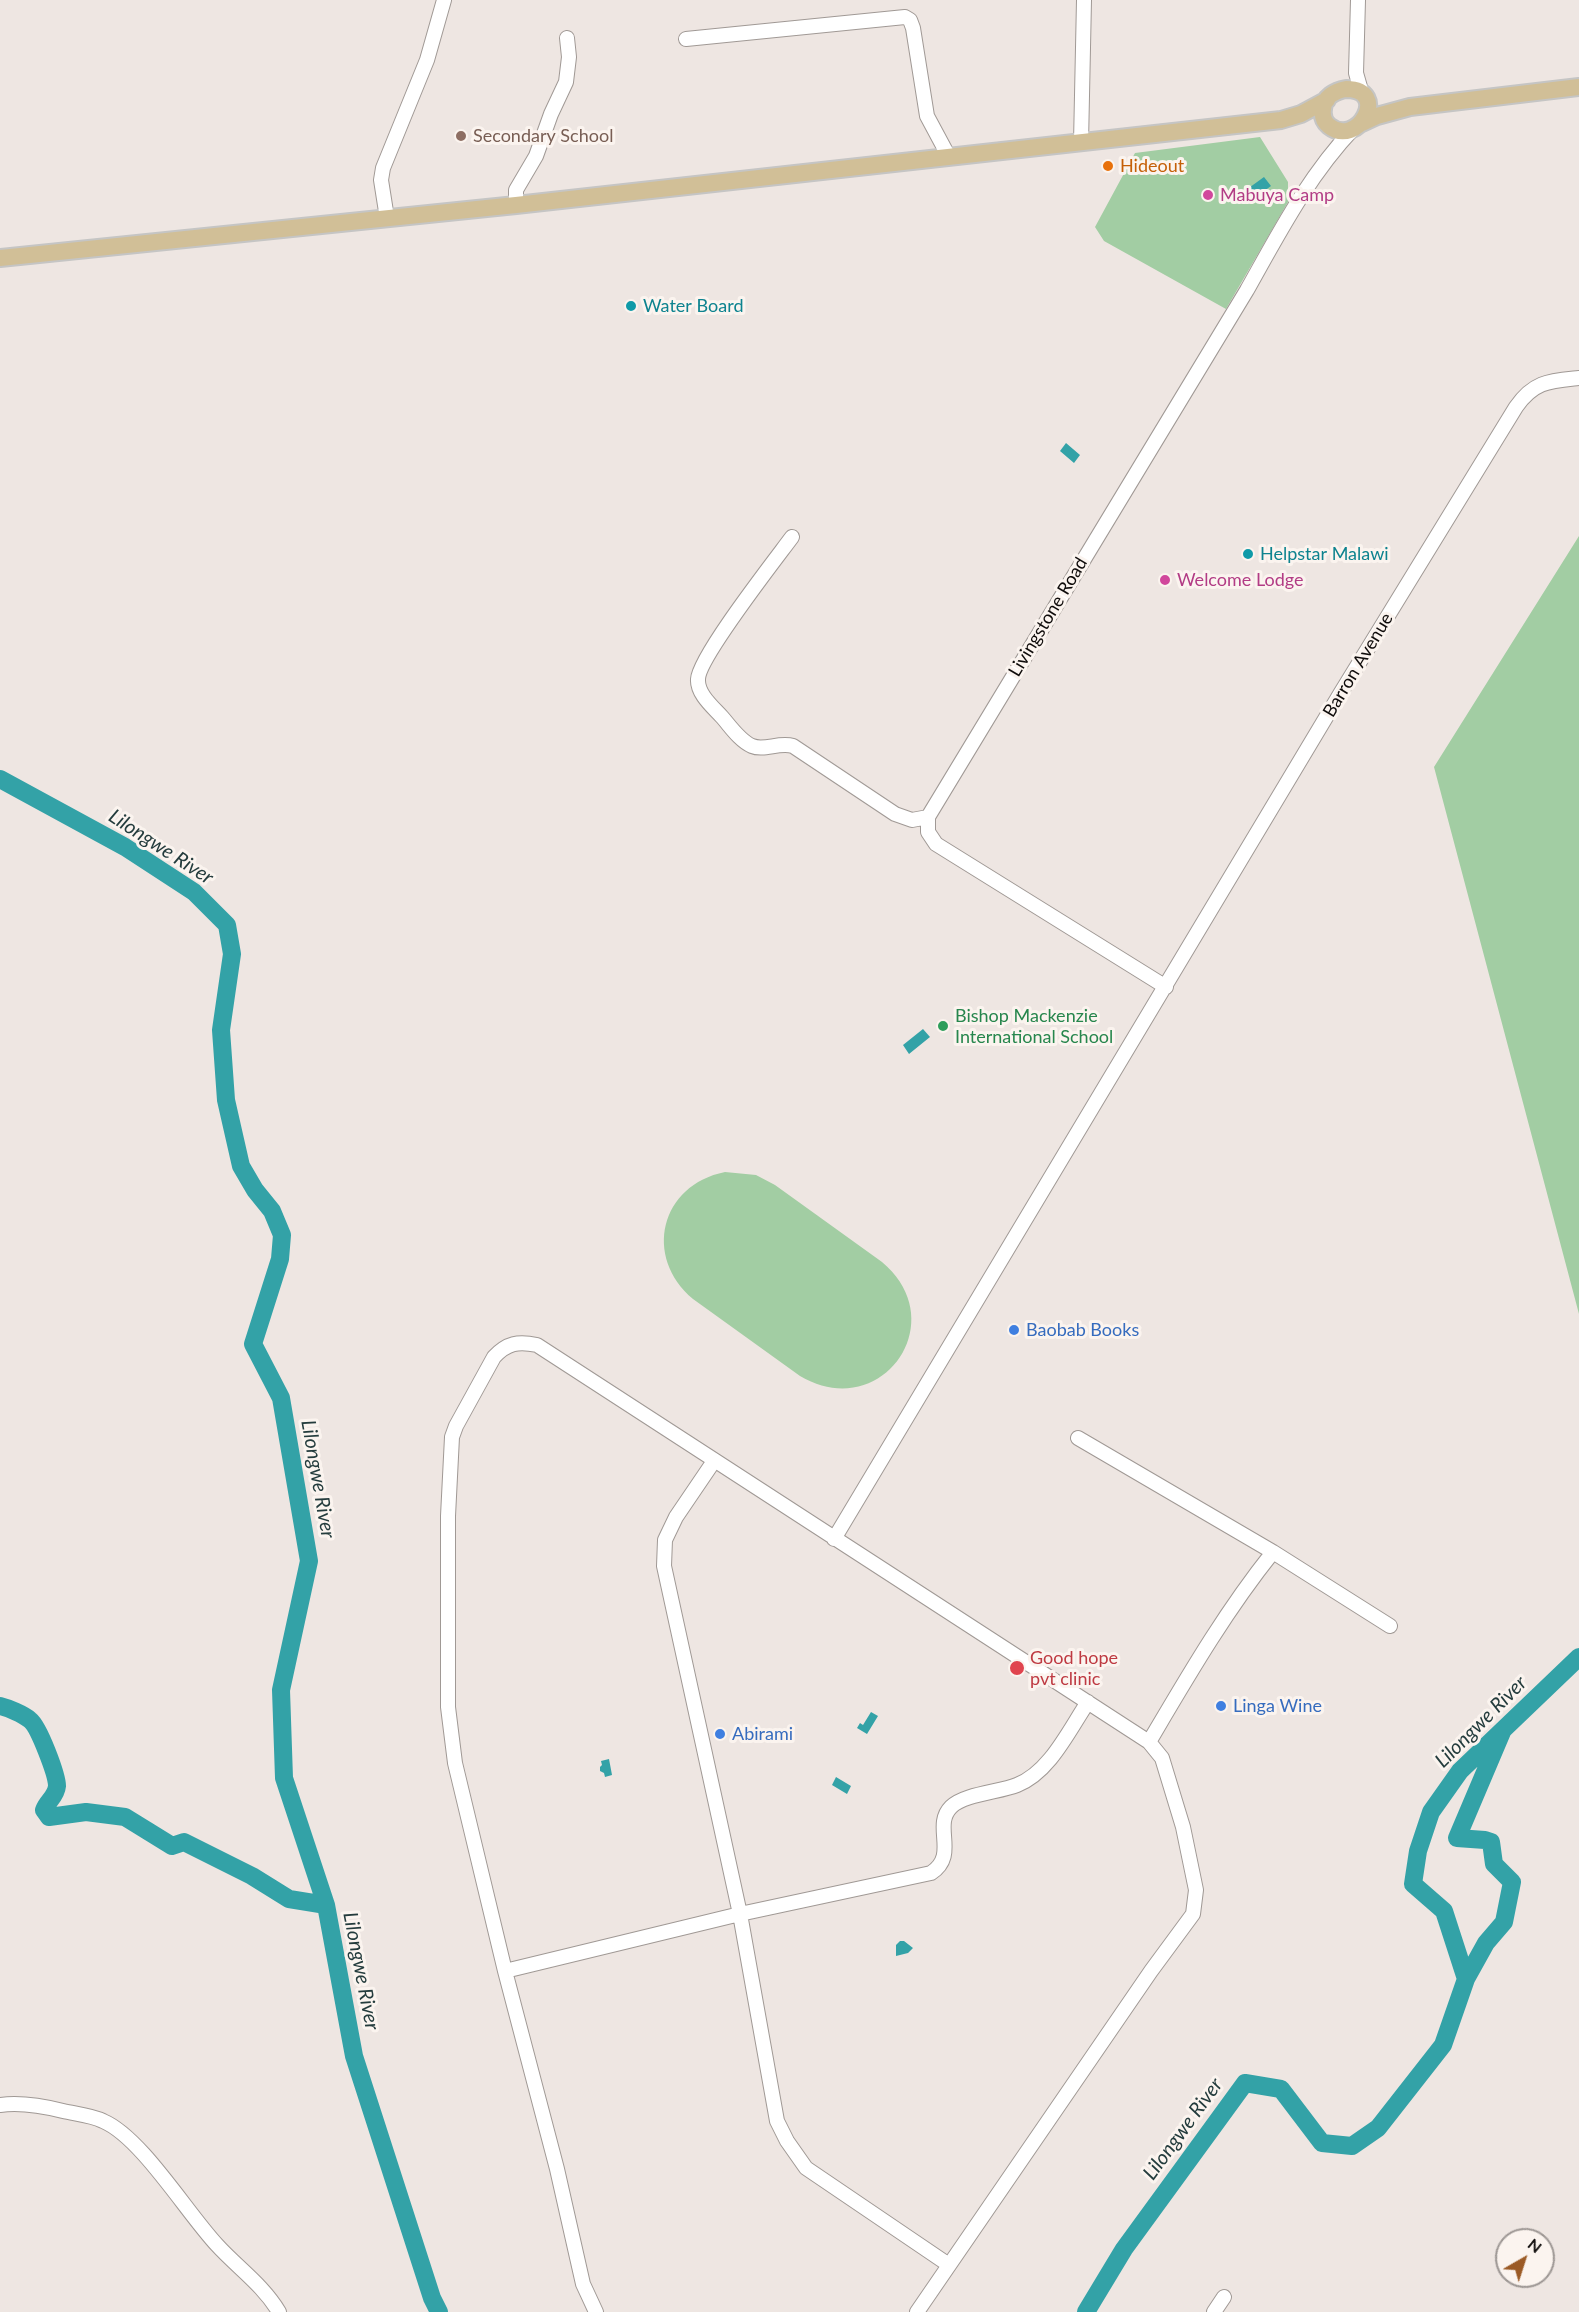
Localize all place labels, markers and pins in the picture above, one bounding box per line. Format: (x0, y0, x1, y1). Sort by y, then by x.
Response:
place label: Secondary School (473, 125, 613, 147)
marker: Secondary School (454, 129, 468, 143)
place label: Hideout (1120, 155, 1184, 177)
marker: Hideout (1101, 159, 1115, 173)
place label: Mabuya Camp (1220, 184, 1334, 206)
marker: Mabuya Camp (1201, 188, 1215, 202)
place label: Water Board (643, 295, 743, 317)
marker: Water Board (624, 299, 638, 313)
place label: Helpstar Malawi (1260, 543, 1389, 565)
marker: Helpstar Malawi (1241, 547, 1255, 561)
place label: Welcome Lodge (1177, 569, 1304, 591)
marker: Welcome Lodge (1158, 573, 1172, 587)
place label: Bishop Mackenzie International School (955, 1005, 1113, 1048)
marker: Bishop Mackenzie International School (936, 1019, 950, 1033)
place label: Baobab Books (1026, 1319, 1139, 1341)
marker: Baobab Books (1007, 1323, 1021, 1337)
place label: Good hope pvt clinic (1030, 1647, 1118, 1690)
marker: Good hope pvt clinic (1008, 1659, 1026, 1677)
place label: Linga Wine (1233, 1695, 1322, 1717)
marker: Linga Wine (1214, 1699, 1228, 1713)
place label: Abirami (732, 1723, 793, 1745)
marker: Abirami (713, 1727, 727, 1741)

